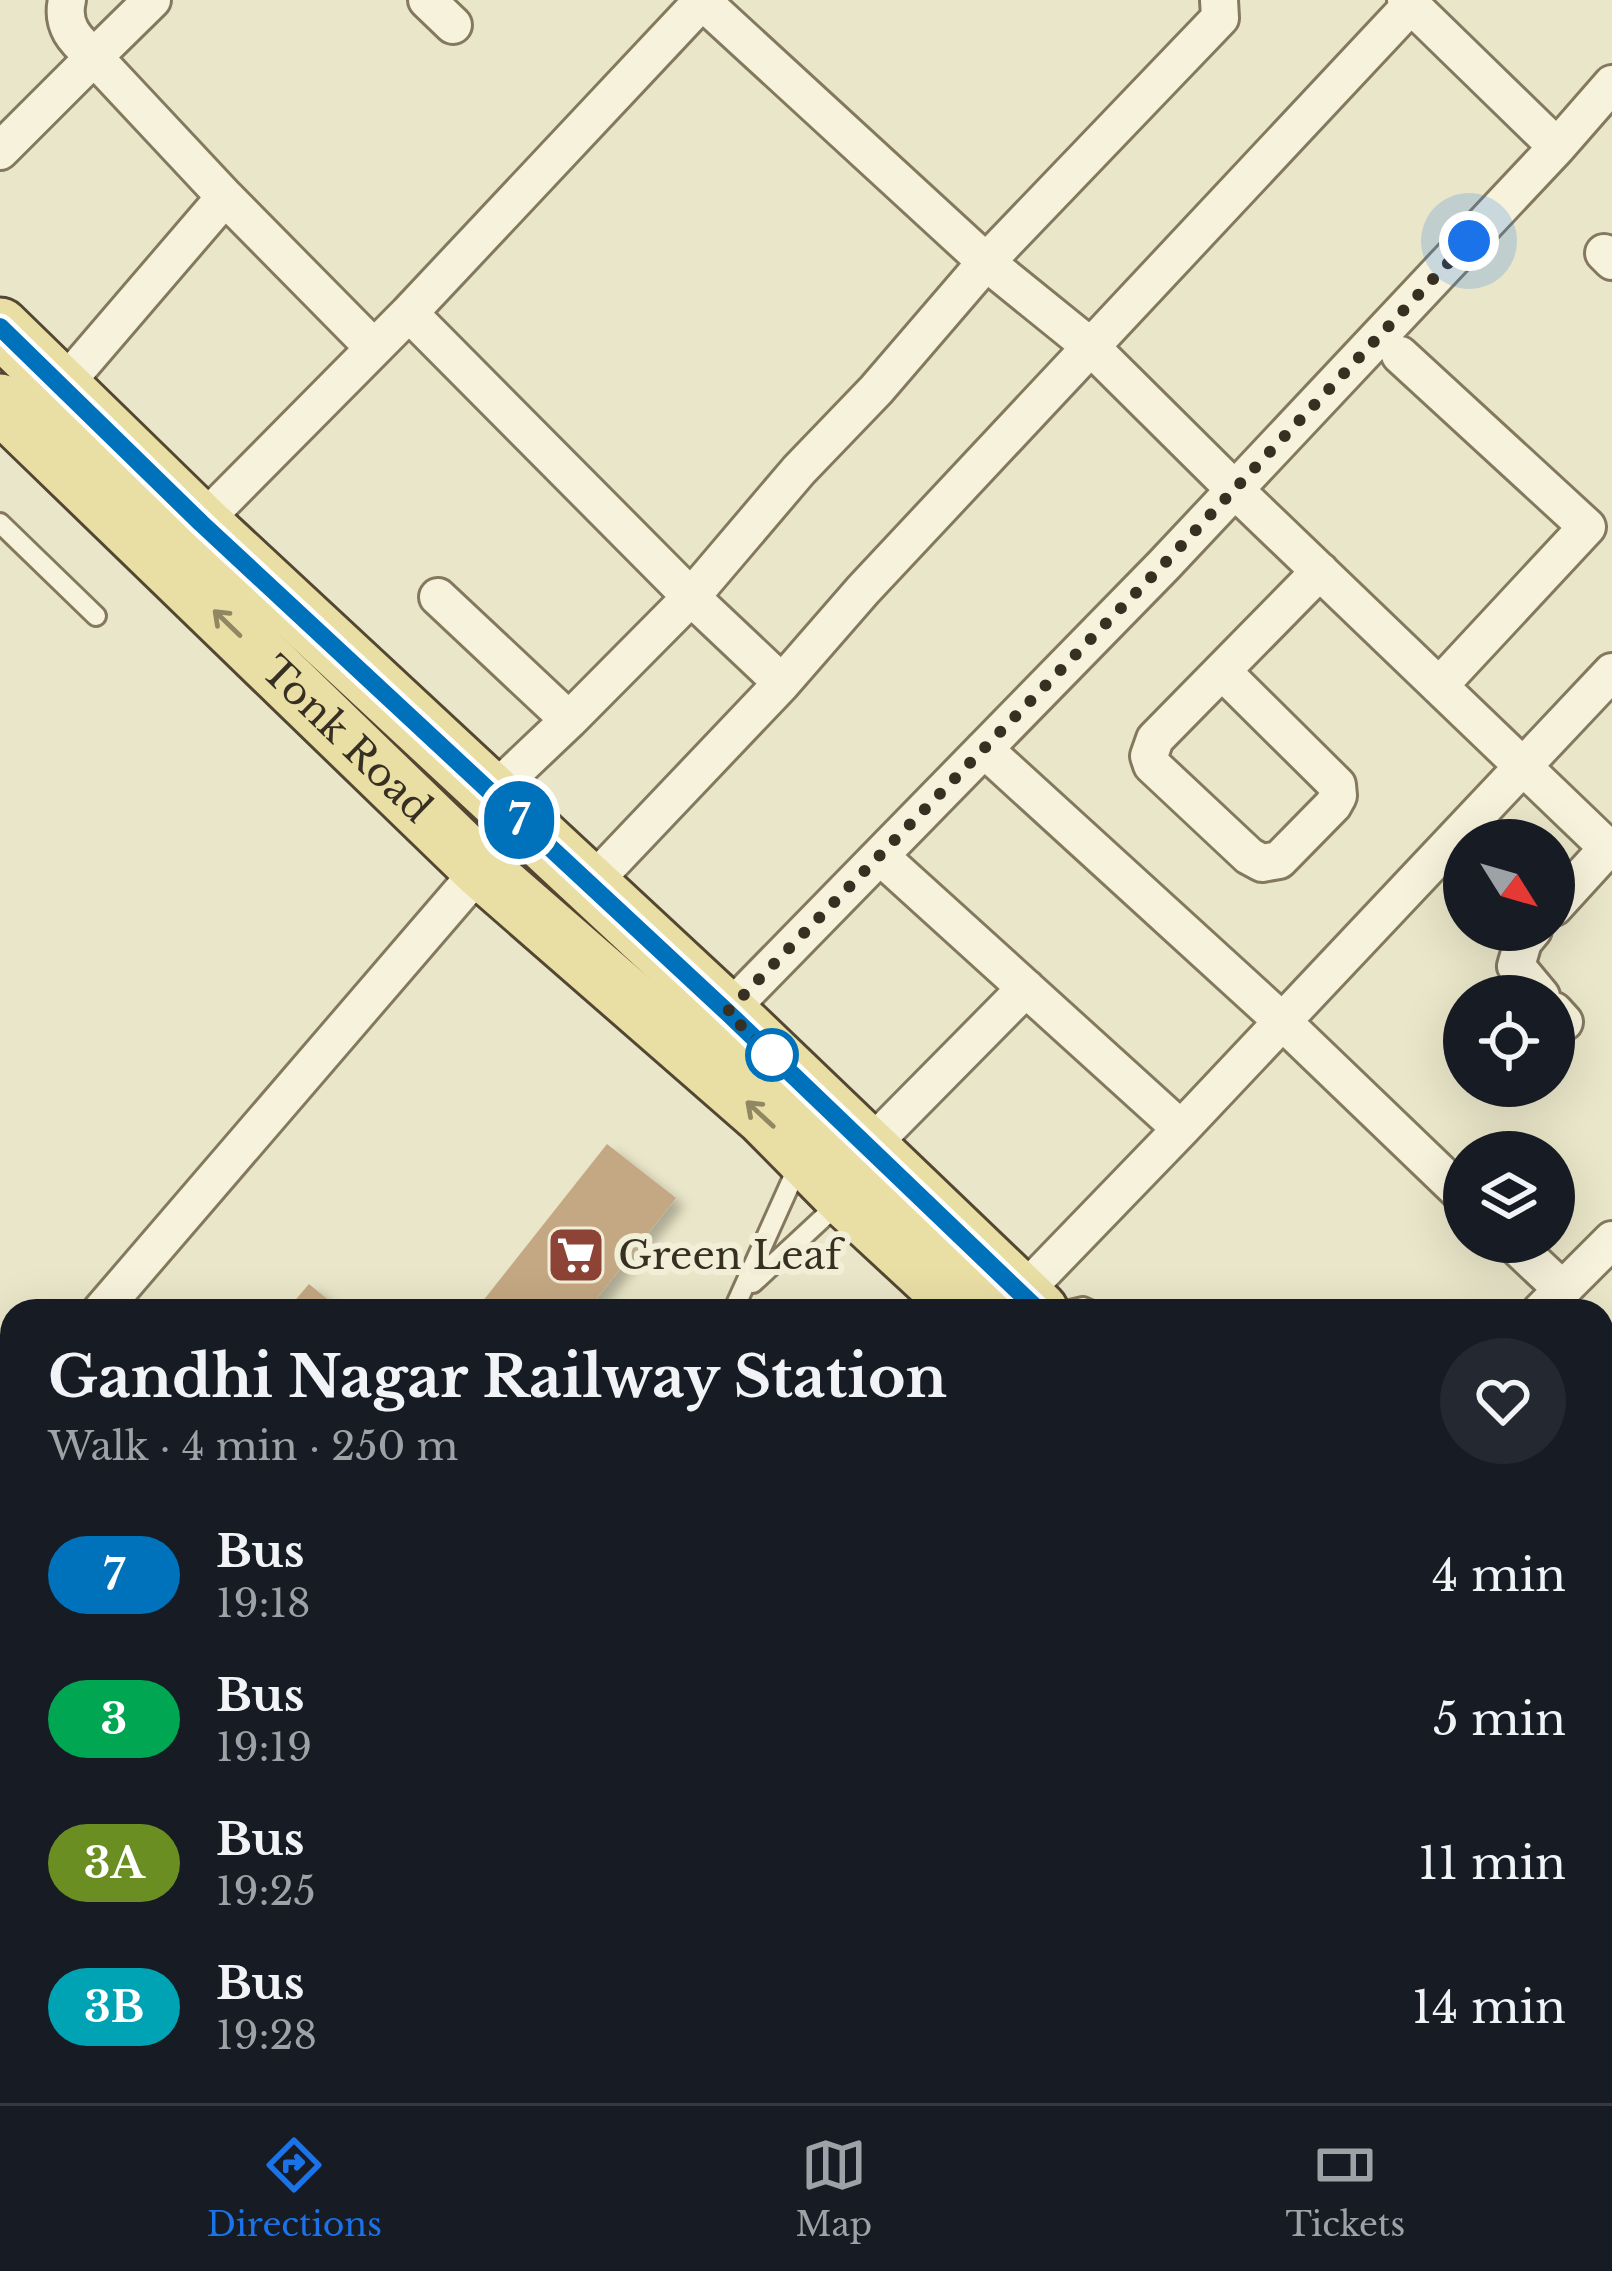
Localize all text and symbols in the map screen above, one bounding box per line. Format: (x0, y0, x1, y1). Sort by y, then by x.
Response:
your location (1439, 211, 1499, 271)
one-way arrow (213, 609, 242, 637)
street label: Tonk Road (251, 646, 442, 833)
line badge: 7 (480, 781, 558, 859)
text: 7 (508, 794, 530, 846)
north arrow (1443, 819, 1575, 951)
map controls (1443, 819, 1575, 1263)
button: locate (1443, 975, 1575, 1107)
unlabelled marker (747, 1030, 797, 1080)
one-way arrow (746, 1101, 776, 1129)
button: layers (1443, 1131, 1575, 1263)
supermarket icon: Green Leaf (545, 1224, 607, 1286)
place label: Green Leaf (618, 1231, 845, 1280)
button: heart (1440, 1338, 1566, 1464)
text: Gandhi Nagar Railway Station (48, 1342, 947, 1412)
text: Walk · 4 min · 250 m (48, 1422, 458, 1471)
text: Bus (216, 1523, 304, 1579)
text: 4 min (1432, 1547, 1566, 1603)
text: 7 (103, 1549, 125, 1601)
text: 19:18 (216, 1579, 311, 1628)
text: Bus (216, 1667, 304, 1723)
text: 5 min (1433, 1691, 1566, 1747)
text: 3 (101, 1693, 127, 1745)
text: 19:19 (216, 1723, 312, 1772)
text: Bus (216, 1811, 304, 1867)
text: 11 min (1418, 1835, 1566, 1891)
text: 3A (84, 1837, 144, 1889)
text: 19:25 (216, 1867, 316, 1916)
text: Bus (216, 1955, 304, 2011)
text: 14 min (1412, 1979, 1566, 2035)
text: 3B (84, 1981, 144, 2033)
text: 19:28 (216, 2011, 317, 2060)
tab: Directions (207, 2132, 382, 2245)
tab: Map (795, 2132, 872, 2245)
tab: Tickets (1285, 2132, 1405, 2245)

